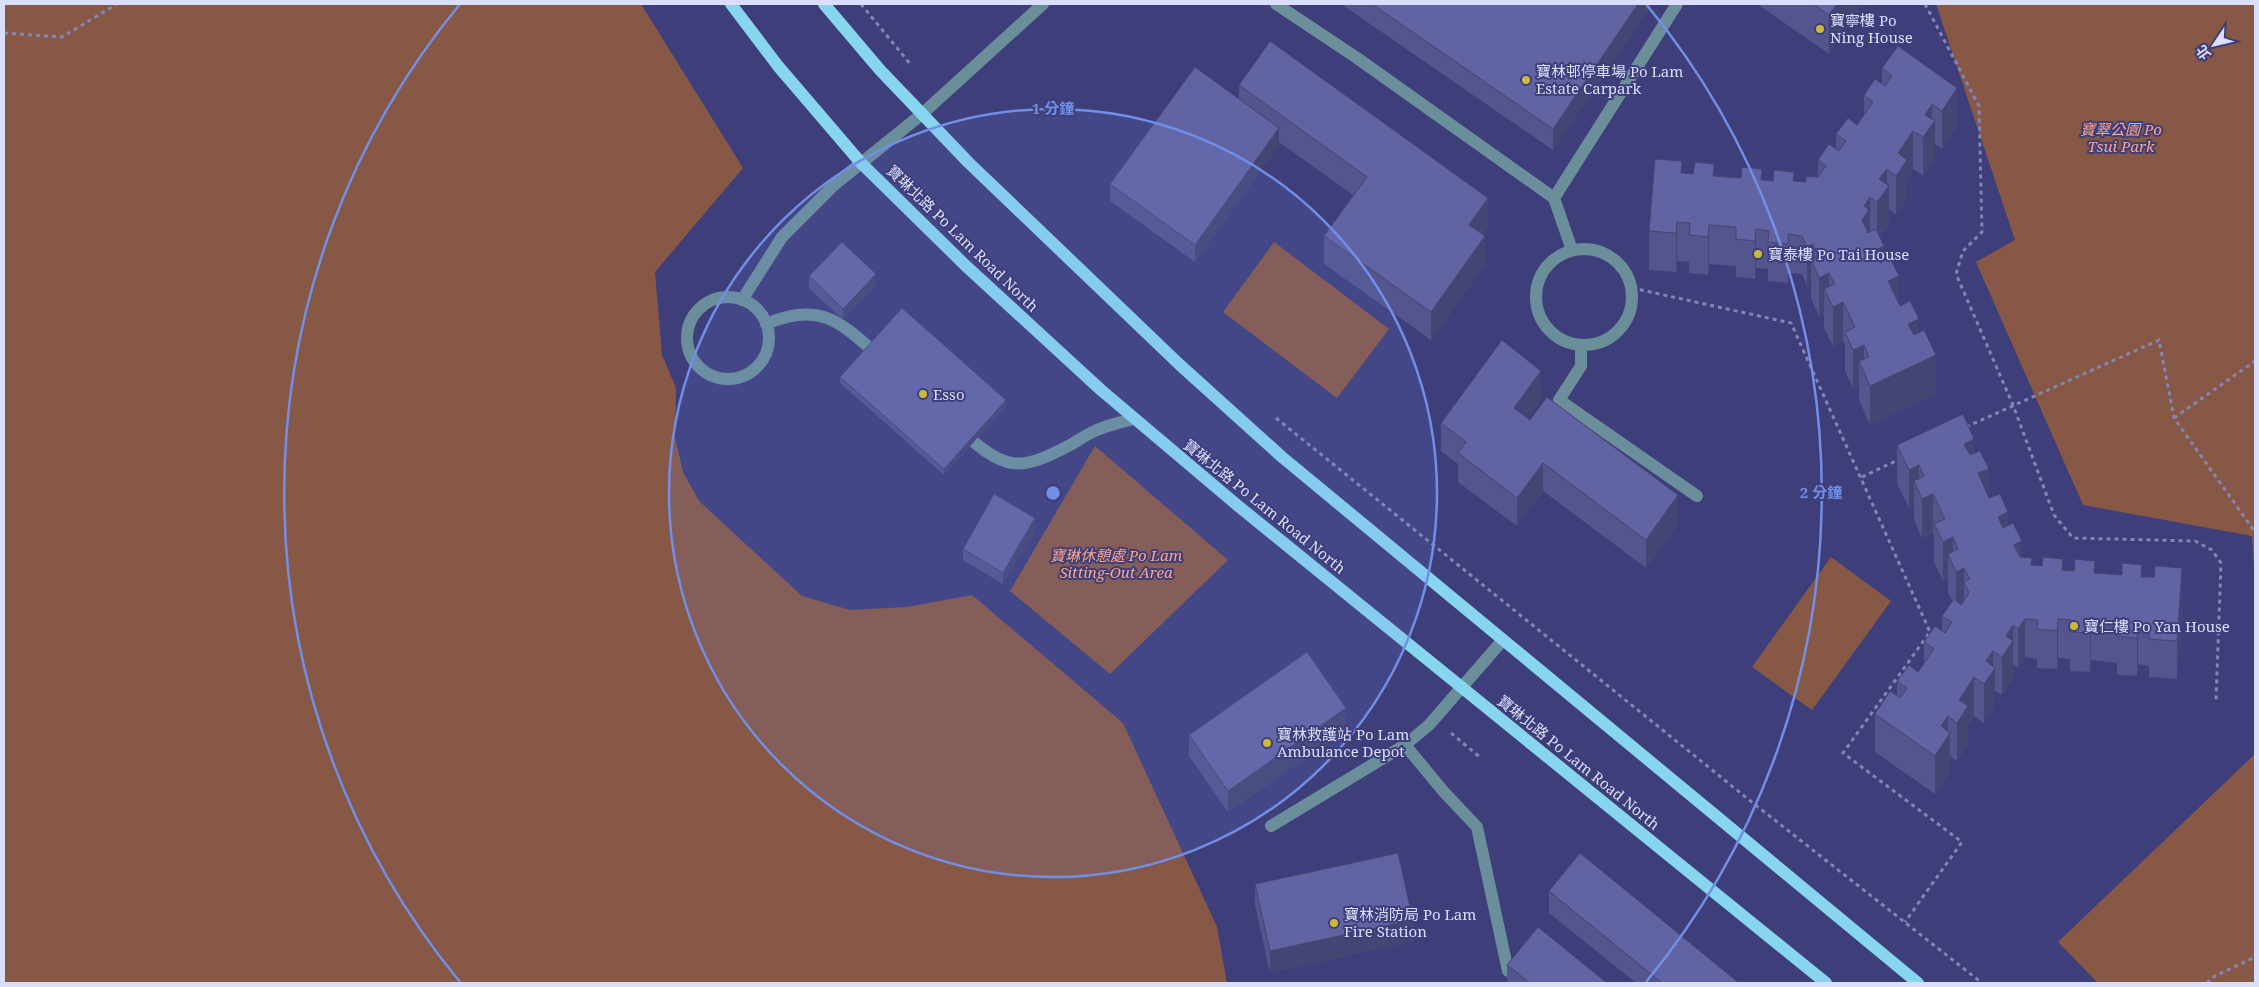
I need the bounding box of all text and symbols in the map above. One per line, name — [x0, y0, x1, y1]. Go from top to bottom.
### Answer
place label: 寶寧樓 Po Ning House — [1830, 10, 1913, 47]
north arrow — [2189, 20, 2239, 70]
marker: 寶寧樓 Po Ning House — [1814, 23, 1826, 35]
text: 北 — [2191, 42, 2215, 64]
place label: 寶林邨停車場 Po Lam Estate Carpark — [1536, 61, 1683, 98]
marker: 寶林邨停車場 Po Lam Estate Carpark — [1520, 74, 1532, 86]
text: 1 分鐘 — [1032, 98, 1074, 118]
park label: 寶翠公園 Po Tsui Park — [2080, 119, 2162, 156]
street label: 寶琳北路 Po Lam Road North — [883, 160, 1043, 316]
place label: 寶泰樓 Po Tai House — [1768, 244, 1909, 264]
marker: 寶泰樓 Po Tai House — [1752, 248, 1764, 260]
place label: Esso — [933, 384, 965, 404]
marker: Esso — [917, 388, 929, 400]
street label: 寶琳北路 Po Lam Road North — [1180, 434, 1351, 578]
text: 2 分鐘 — [1800, 482, 1842, 502]
centre of rings — [1044, 484, 1062, 502]
park label: 寶琳休憩處 Po Lam Sitting-Out Area — [1050, 545, 1183, 582]
place label: 寶仁樓 Po Yan House — [2084, 616, 2230, 636]
marker: 寶仁樓 Po Yan House — [2068, 620, 2080, 632]
street label: 寶琳北路 Po Lam Road North — [1494, 690, 1665, 834]
place label: 寶林救護站 Po Lam Ambulance Depot — [1277, 724, 1409, 761]
marker: 寶林救護站 Po Lam Ambulance Depot — [1261, 737, 1273, 749]
place label: 寶林消防局 Po Lam Fire Station — [1344, 904, 1476, 941]
marker: 寶林消防局 Po Lam Fire Station — [1328, 917, 1340, 929]

